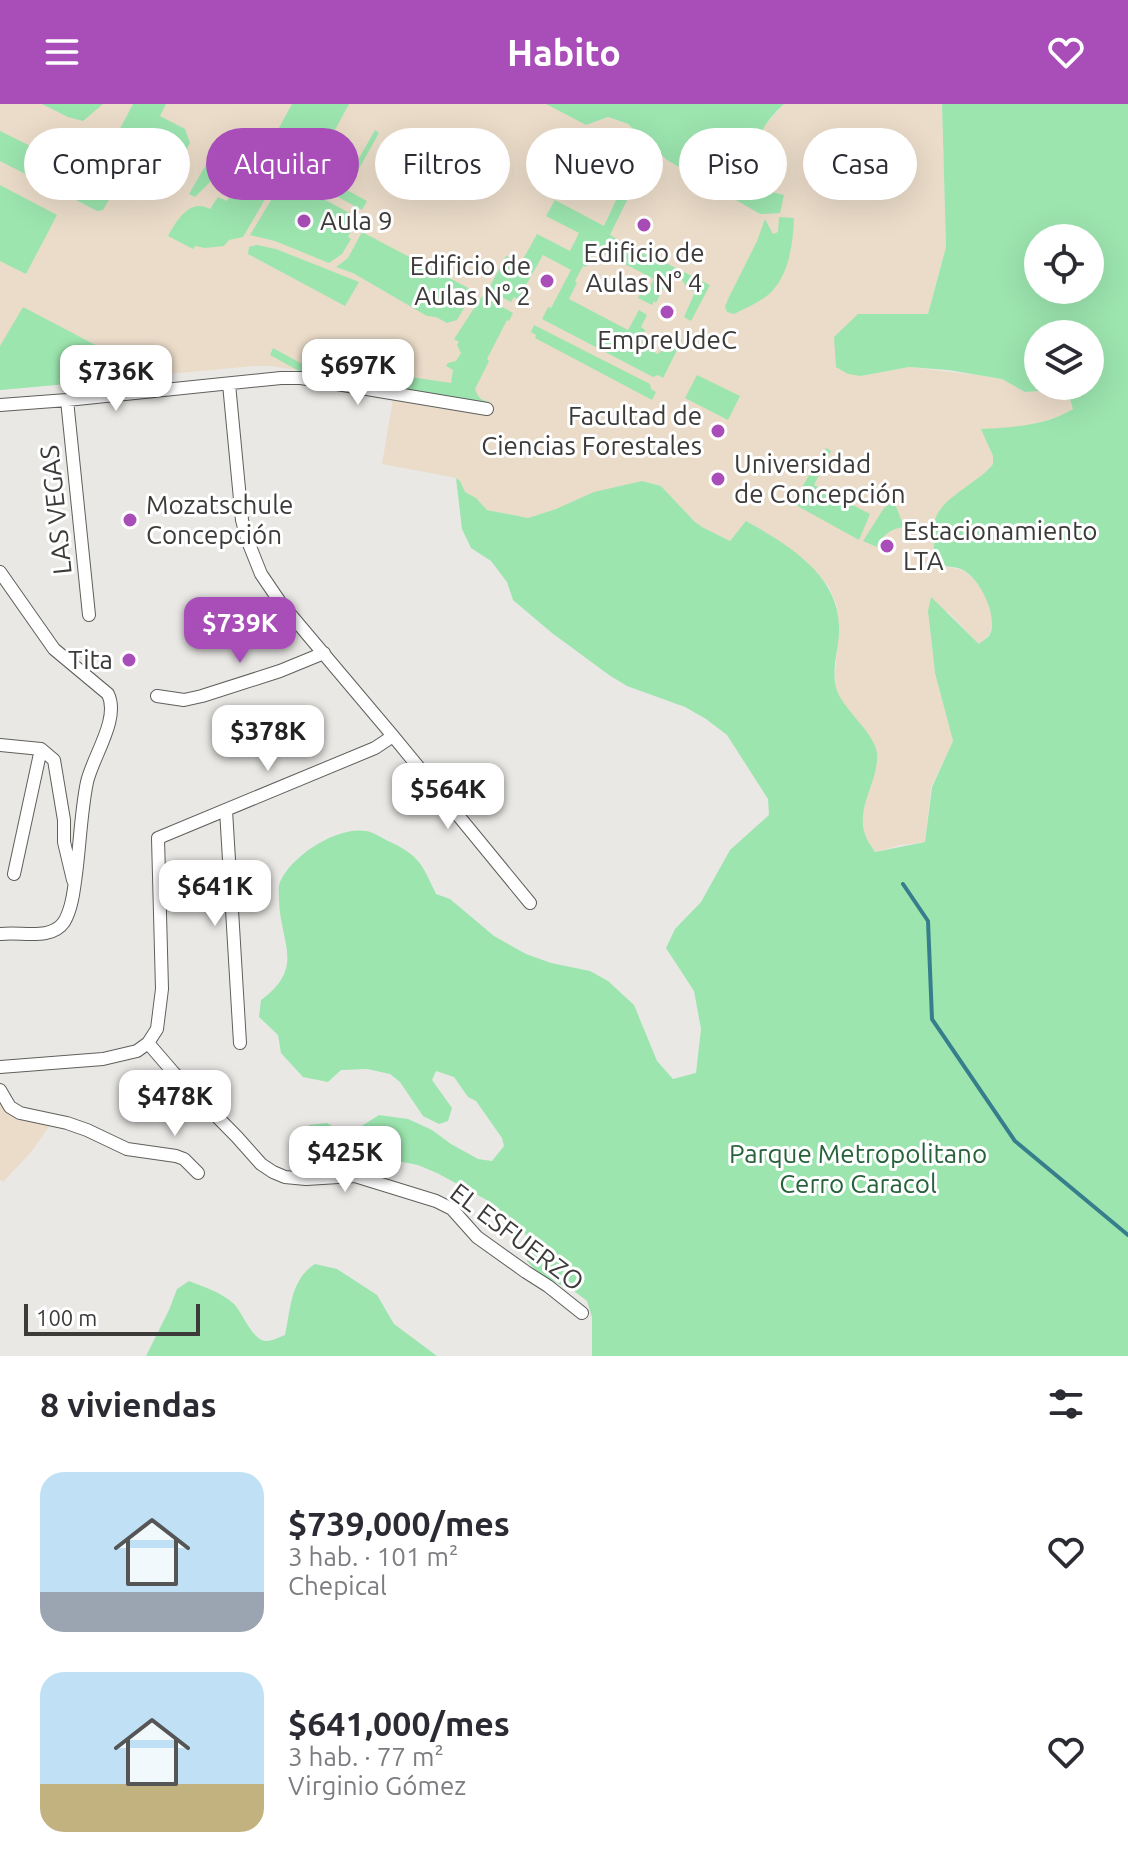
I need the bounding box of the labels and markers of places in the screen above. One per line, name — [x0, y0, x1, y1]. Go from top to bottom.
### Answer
place label: Aula 9 — [320, 206, 393, 235]
marker: Aula 9 — [295, 212, 313, 230]
marker: Edificio de Aulas N° 4 — [635, 216, 653, 234]
place label: Edificio de Aulas N° 4 — [583, 238, 705, 297]
place label: Edificio de Aulas N° 2 — [410, 251, 531, 310]
marker: Edificio de Aulas N° 2 — [538, 272, 556, 290]
marker: EmpreUdeC — [658, 303, 676, 321]
place label: EmpreUdeC — [597, 325, 737, 354]
pin: $697K — [302, 339, 414, 407]
pin: $736K — [60, 345, 172, 413]
place label: Facultad de Ciencias Forestales — [481, 401, 702, 460]
marker: Facultad de Ciencias Forestales — [709, 422, 727, 440]
place label: Universidad de Concepción — [734, 449, 906, 508]
marker: Universidad de Concepción — [709, 470, 727, 488]
place label: Mozatschule Concepción — [146, 490, 293, 549]
marker: Mozatschule Concepción — [121, 511, 139, 529]
place label: Estacionamiento LTA — [903, 516, 1098, 575]
marker: Estacionamiento LTA — [878, 537, 896, 555]
pin: $739K — [184, 597, 296, 665]
place label: Tita — [68, 645, 113, 674]
marker: Tita — [120, 651, 138, 669]
pin: $378K — [212, 705, 324, 773]
pin: $564K — [392, 763, 504, 831]
pin: $641K — [159, 860, 271, 928]
pin: $478K — [119, 1070, 231, 1138]
pin: $425K — [289, 1126, 401, 1194]

